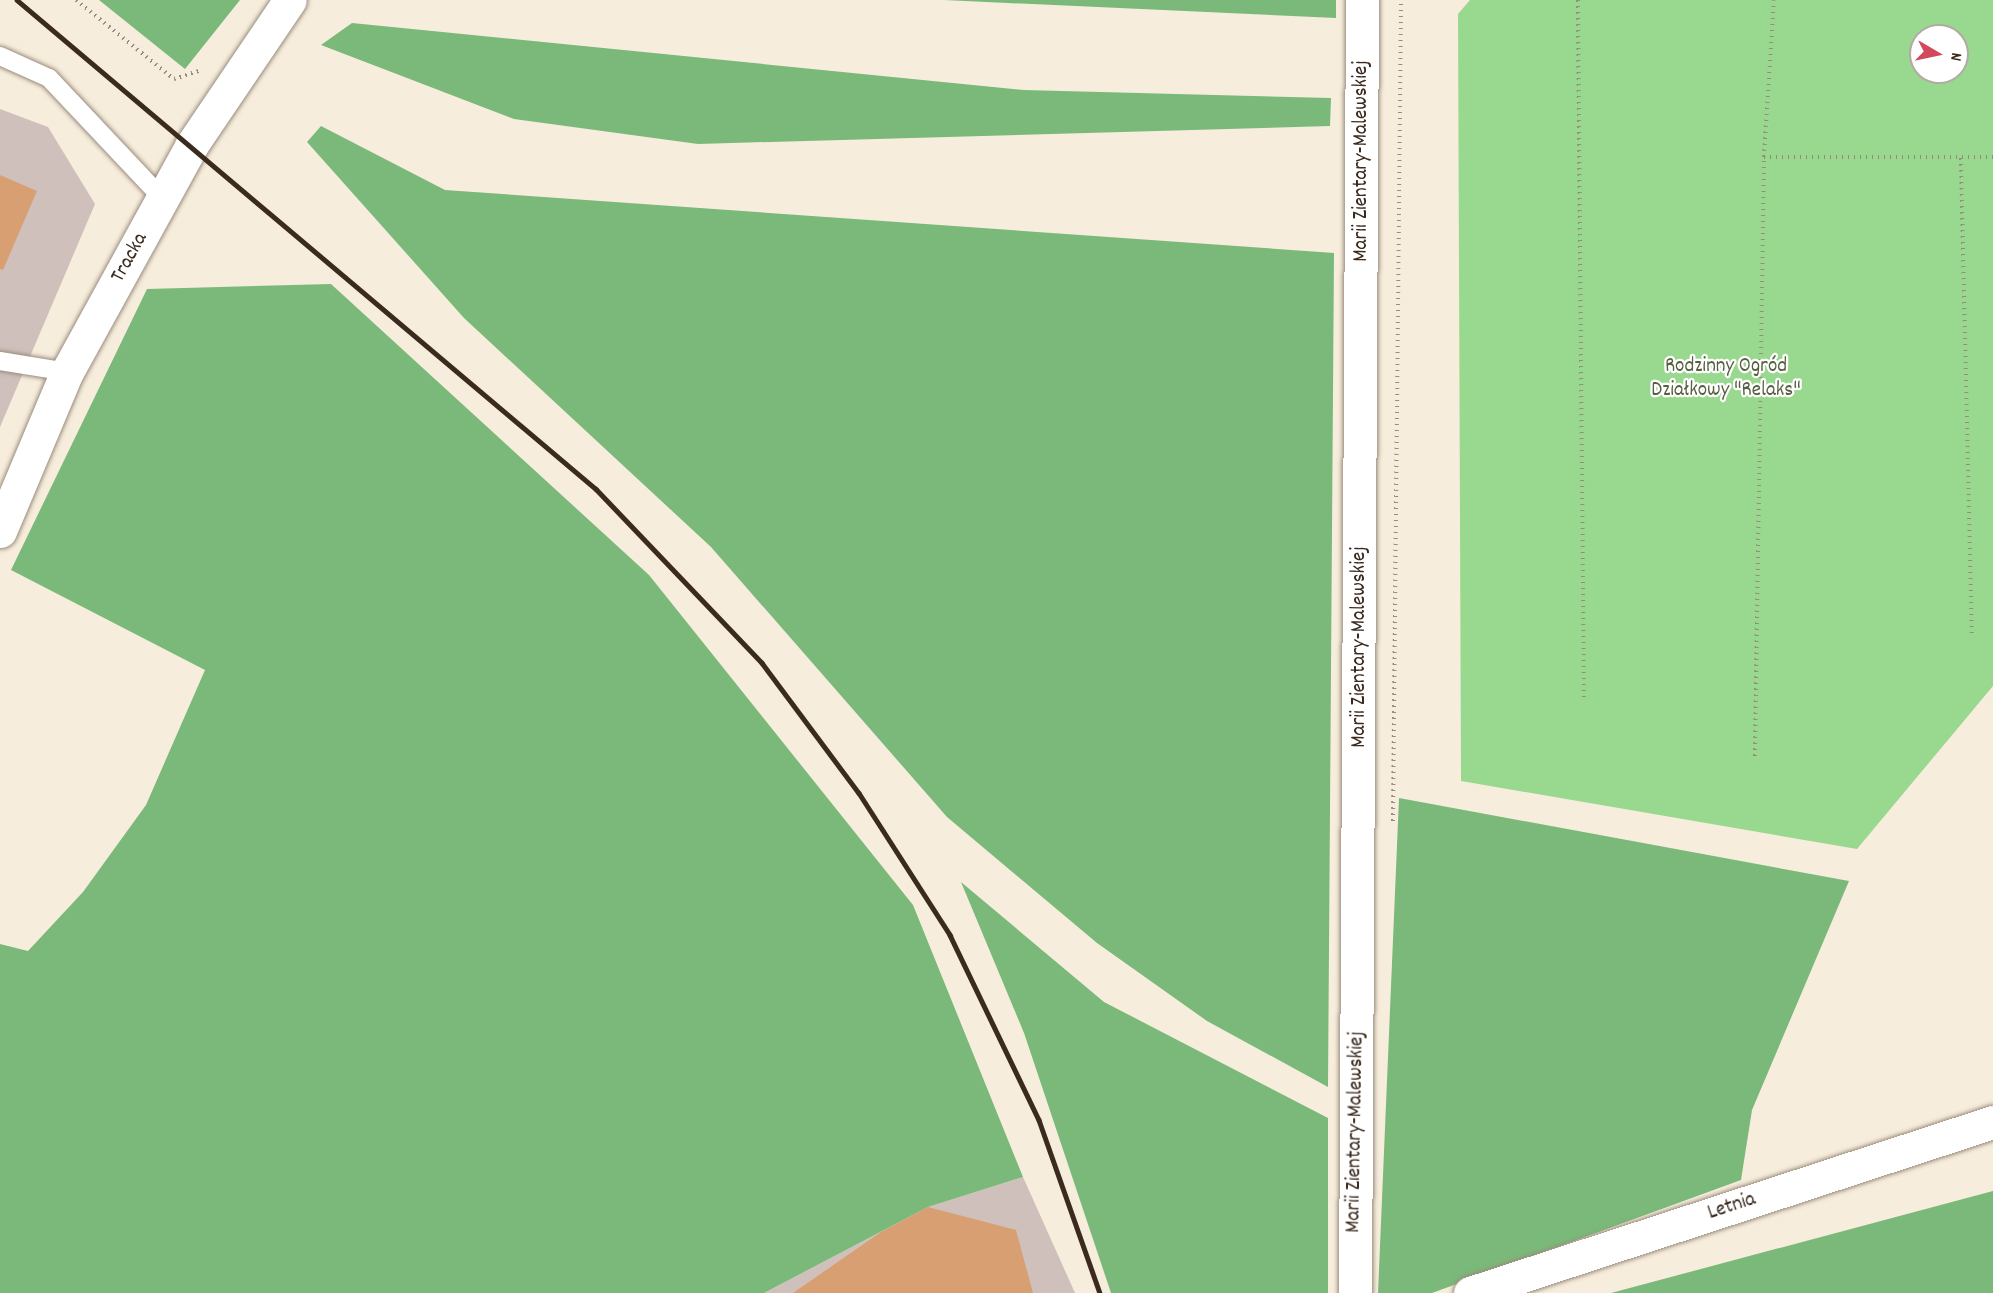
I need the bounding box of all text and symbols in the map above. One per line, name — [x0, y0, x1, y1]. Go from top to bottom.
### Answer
north arrow — [1909, 24, 1969, 84]
text: N — [1943, 51, 1967, 62]
street label: Marii Zientary-Malewskiej — [1349, 60, 1375, 262]
street label: Tracka — [106, 229, 154, 287]
park label: Rodzinny Ogród Działkowy "Relaks" — [1651, 354, 1801, 404]
street label: Marii Zientary-Malewskiej — [1347, 546, 1373, 748]
street label: Marii Zientary-Malewskiej — [1342, 1031, 1370, 1233]
street label: Letnia — [1705, 1187, 1759, 1227]

